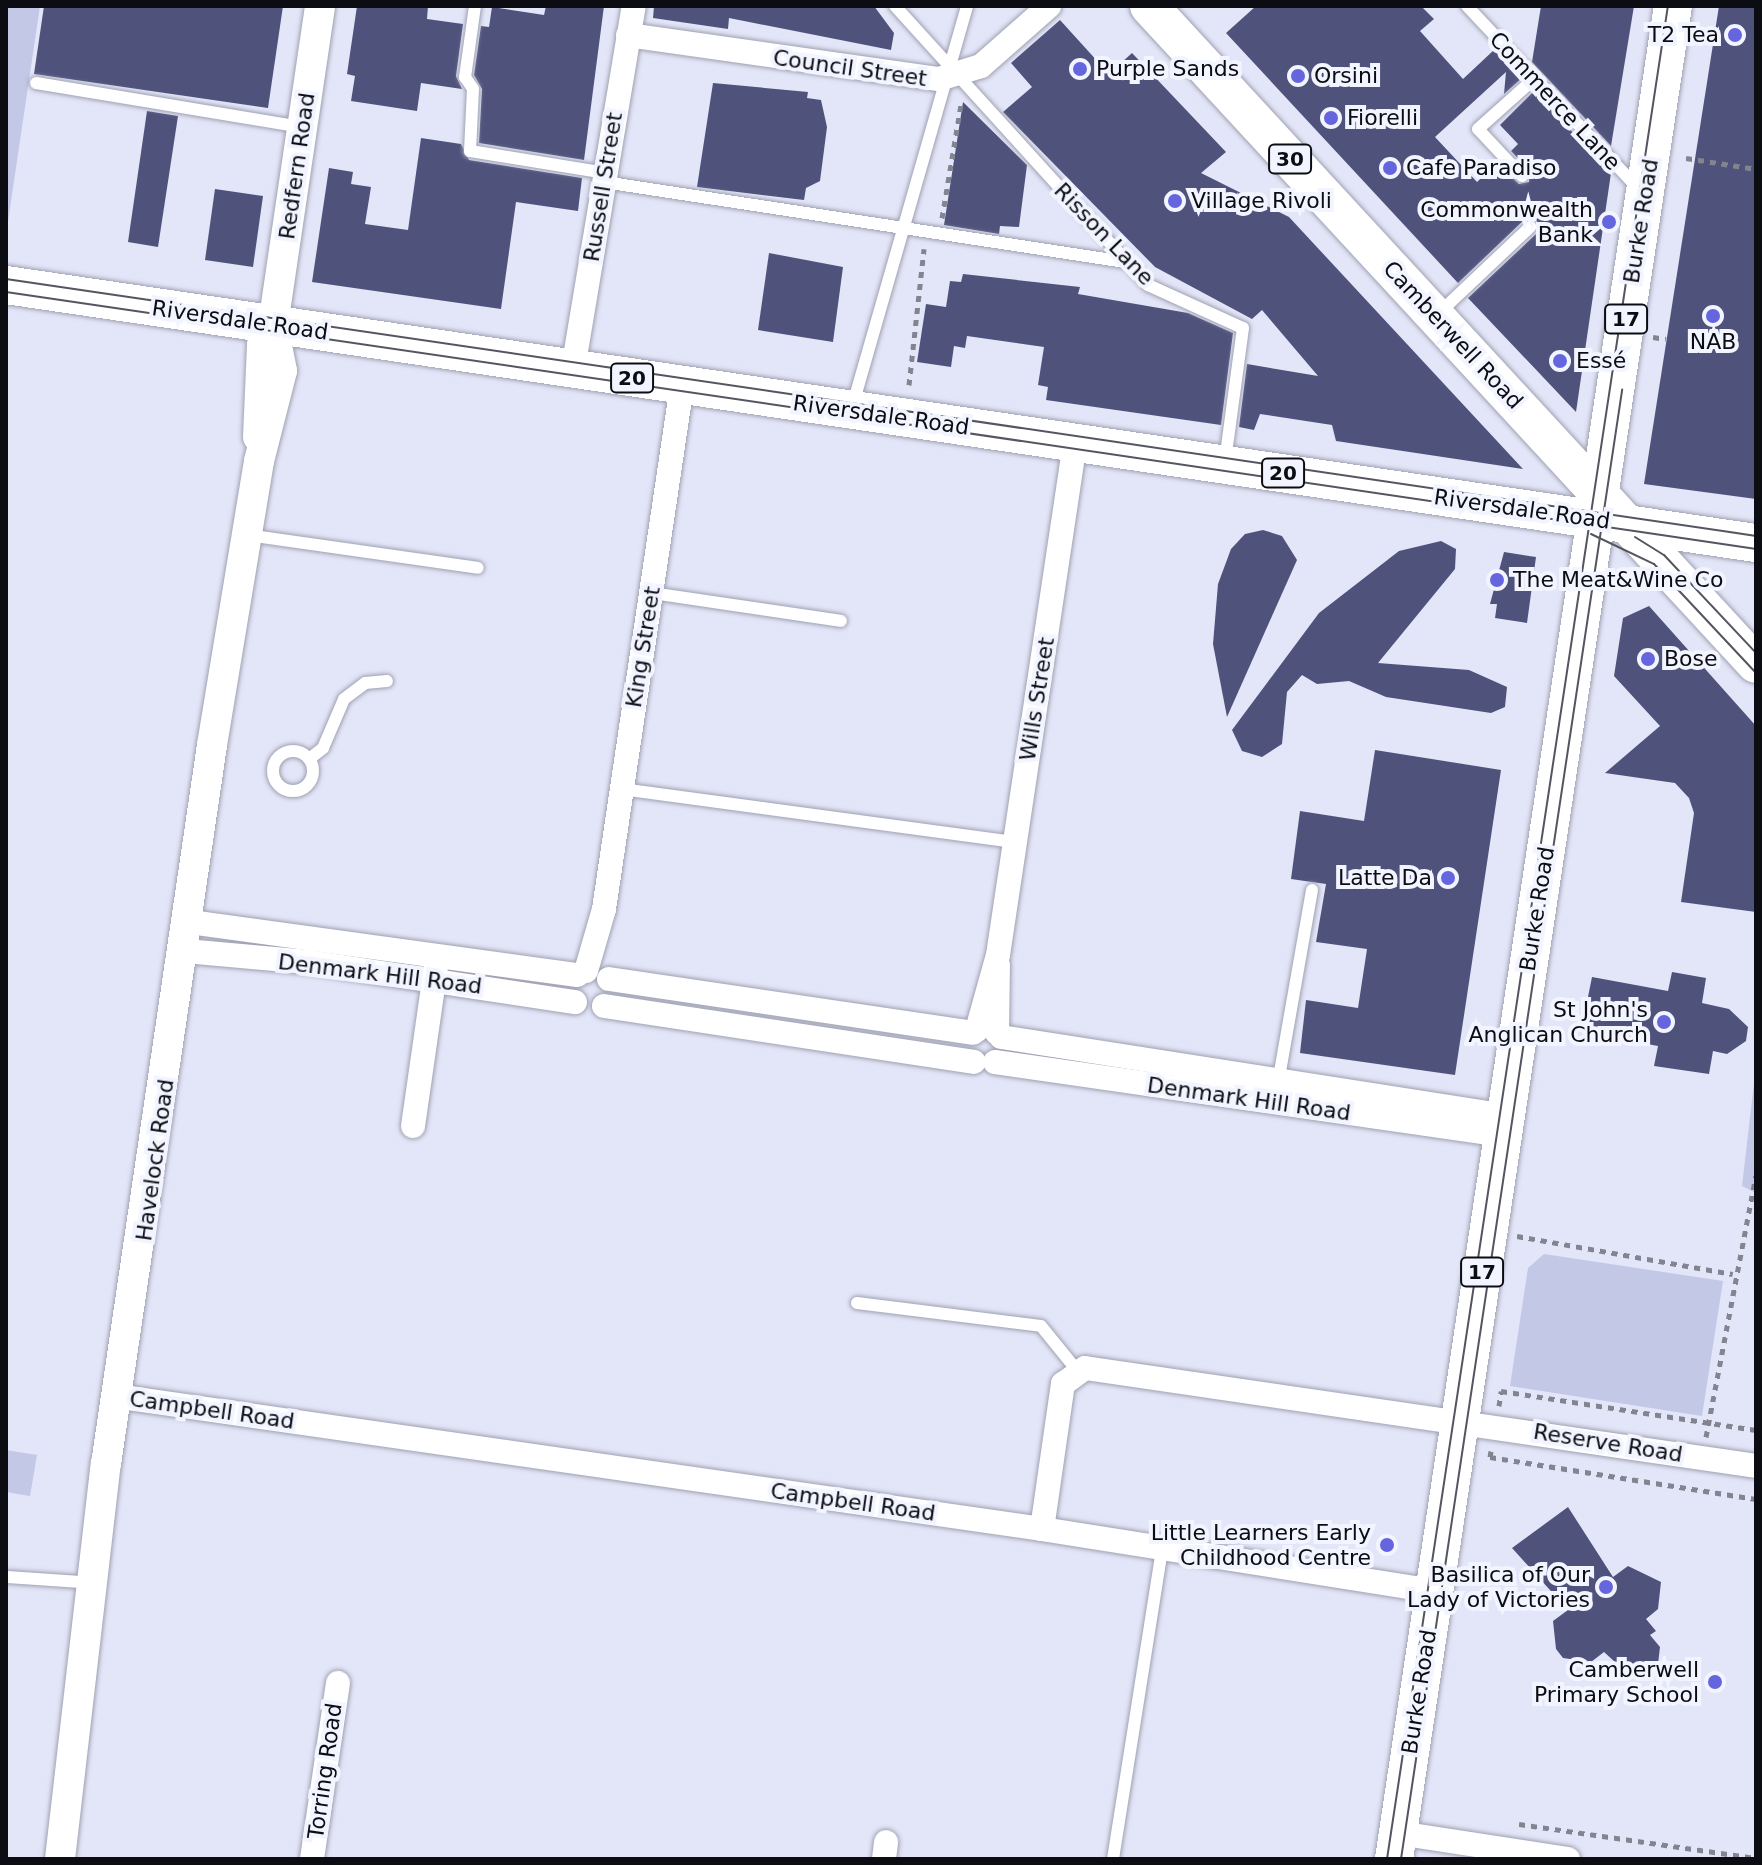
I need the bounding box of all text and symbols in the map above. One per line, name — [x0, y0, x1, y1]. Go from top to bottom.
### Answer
place label: T2 Tea — [1648, 22, 1719, 48]
street label: Commerce Lane — [1484, 26, 1626, 176]
marker: T2 Tea — [1726, 26, 1744, 44]
street label: Council Street — [771, 44, 929, 92]
place label: Purple Sands — [1096, 56, 1239, 82]
marker: Purple Sands — [1071, 60, 1089, 78]
place label: Orsini — [1314, 63, 1378, 89]
marker: Orsini — [1289, 67, 1307, 85]
street label: Redfern Road — [274, 91, 320, 241]
place label: Fiorelli — [1347, 105, 1418, 131]
marker: Fiorelli — [1322, 109, 1340, 127]
street label: Russell Street — [578, 110, 628, 264]
road number: 30 — [1268, 143, 1312, 175]
place label: Cafe Paradiso — [1406, 155, 1556, 181]
street label: Burke Road — [1618, 157, 1664, 285]
marker: Cafe Paradiso — [1381, 159, 1399, 177]
street label: Risson Lane — [1049, 177, 1159, 291]
place label: Village Rivoli — [1191, 188, 1332, 214]
marker: Village Rivoli — [1166, 192, 1184, 210]
place label: Commonwealth Bank — [1420, 196, 1593, 248]
marker: Commonwealth Bank — [1600, 213, 1618, 231]
street label: Camberwell Road — [1378, 256, 1528, 414]
street label: Riversdale Road — [150, 295, 330, 345]
road number: 17 — [1604, 303, 1648, 335]
marker: NAB — [1704, 307, 1722, 325]
place label: NAB — [1690, 329, 1736, 355]
place label: Essé — [1576, 348, 1626, 374]
marker: Essé — [1551, 352, 1569, 370]
road number: 20 — [610, 362, 654, 394]
street label: Riversdale Road — [791, 390, 971, 440]
road number: 20 — [1261, 457, 1305, 489]
street label: Riversdale Road — [1432, 484, 1612, 534]
place label: The Meat&Wine Co — [1513, 567, 1723, 593]
marker: The Meat&Wine Co — [1488, 571, 1506, 589]
street label: King Street — [620, 585, 666, 709]
street label: Wills Street — [1014, 635, 1060, 763]
place label: Bose — [1664, 646, 1718, 672]
marker: Bose — [1639, 650, 1657, 668]
street label: Burke Road — [1514, 845, 1560, 973]
place label: Latte Da — [1338, 865, 1432, 891]
marker: Latte Da — [1439, 869, 1457, 887]
street label: Denmark Hill Road — [277, 948, 483, 1000]
place label: St John's Anglican Church — [1468, 996, 1648, 1048]
marker: St John's Anglican Church — [1655, 1013, 1673, 1031]
street label: Denmark Hill Road — [1146, 1072, 1352, 1126]
street label: Havelock Road — [131, 1077, 179, 1243]
road number: 17 — [1460, 1256, 1504, 1288]
street label: Campbell Road — [128, 1385, 296, 1435]
street label: Reserve Road — [1532, 1418, 1684, 1468]
street label: Campbell Road — [769, 1477, 937, 1527]
place label: Little Learners Early Childhood Centre — [1151, 1519, 1371, 1570]
marker: Little Learners Early Childhood Centre — [1378, 1536, 1396, 1554]
place label: Basilica of Our Lady of Victories — [1407, 1561, 1590, 1612]
marker: Basilica of Our Lady of Victories — [1597, 1578, 1615, 1596]
street label: Burke Road — [1396, 1628, 1442, 1756]
place label: Camberwell Primary School — [1534, 1656, 1699, 1708]
marker: Camberwell Primary School — [1706, 1673, 1724, 1691]
street label: Torring Road — [302, 1701, 348, 1841]

